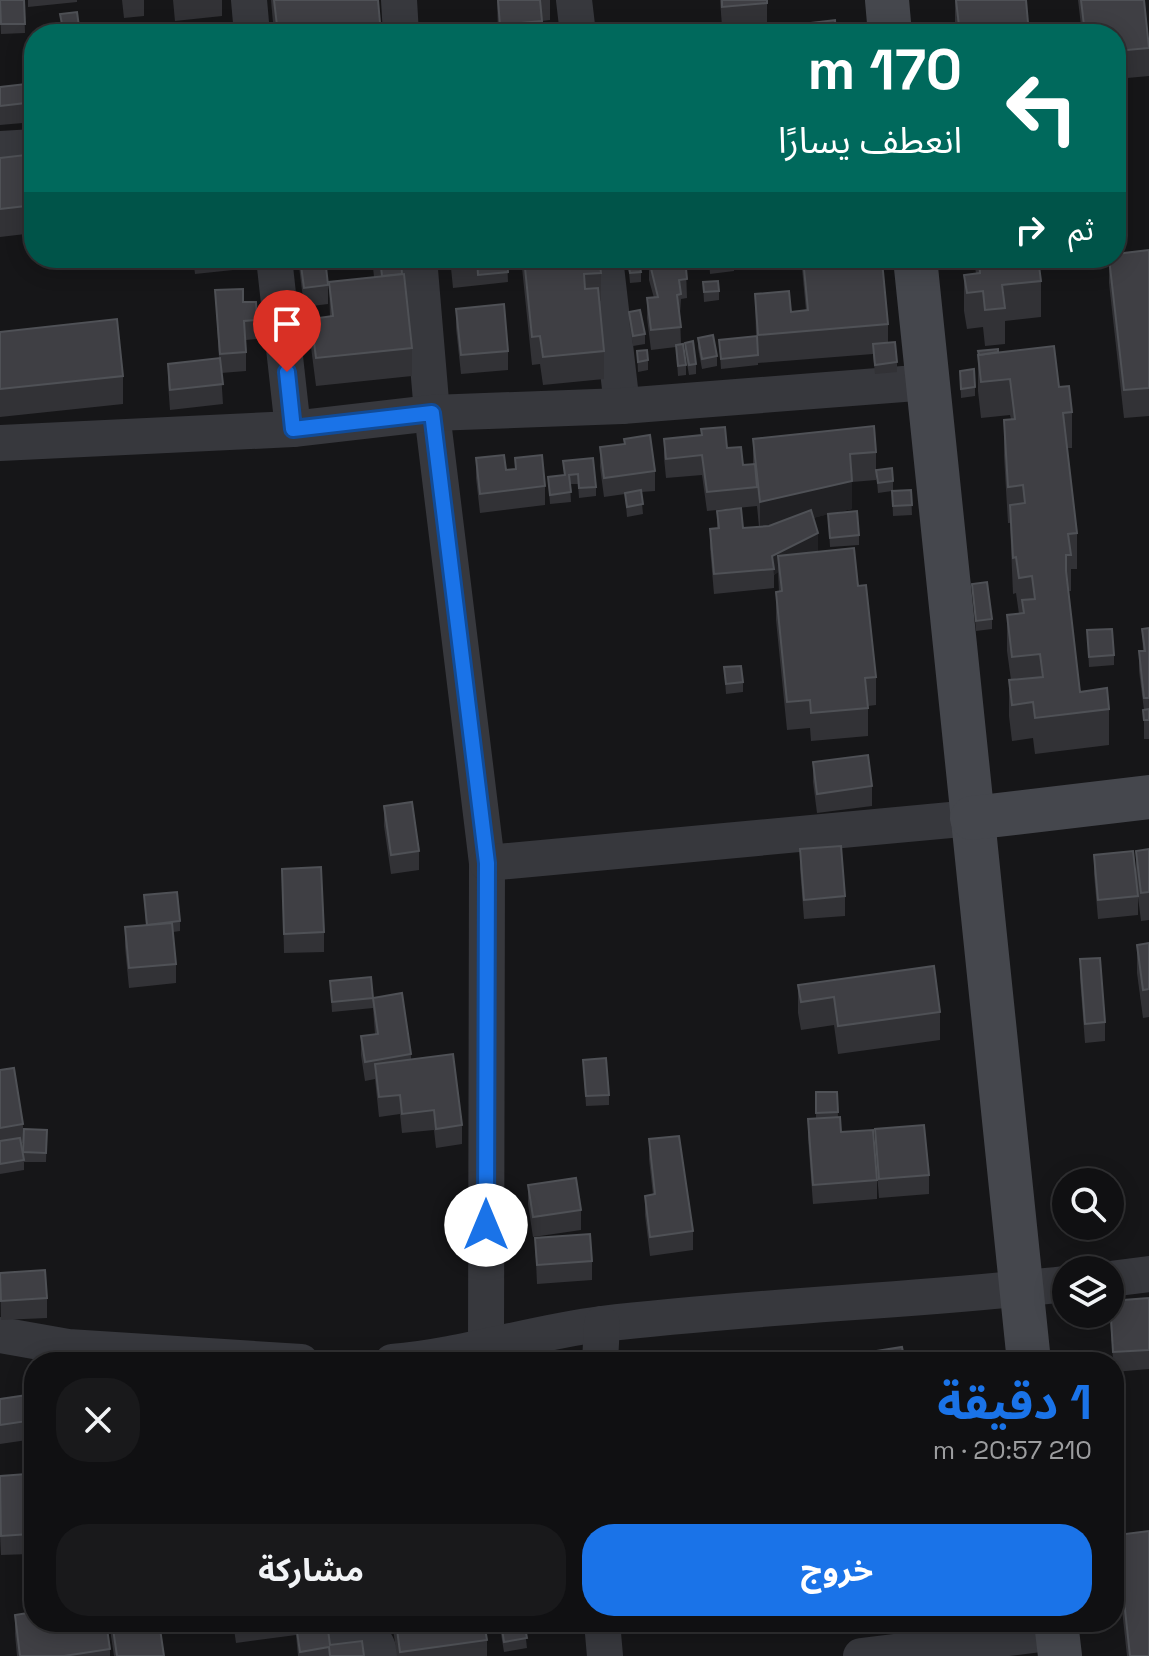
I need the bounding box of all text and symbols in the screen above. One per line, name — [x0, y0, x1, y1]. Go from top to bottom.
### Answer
text: 170 m — [808, 34, 962, 105]
icon: left — [990, 56, 1094, 160]
text: انعطف يسارًا — [778, 118, 962, 164]
icon: right — [1008, 208, 1052, 252]
text: ثم — [1068, 210, 1094, 249]
pin — [253, 290, 321, 372]
icon: arrive — [265, 302, 309, 346]
map controls — [1052, 1168, 1124, 1328]
button: search — [1052, 1168, 1124, 1240]
position arrow — [444, 1183, 528, 1267]
button: layers — [1052, 1256, 1124, 1328]
text: 1 دقيقة — [937, 1372, 1092, 1433]
button: close — [56, 1378, 140, 1462]
text: 210 m · 20:57 — [933, 1433, 1092, 1467]
button: مشاركة — [56, 1524, 566, 1616]
button: خروج — [582, 1524, 1092, 1616]

